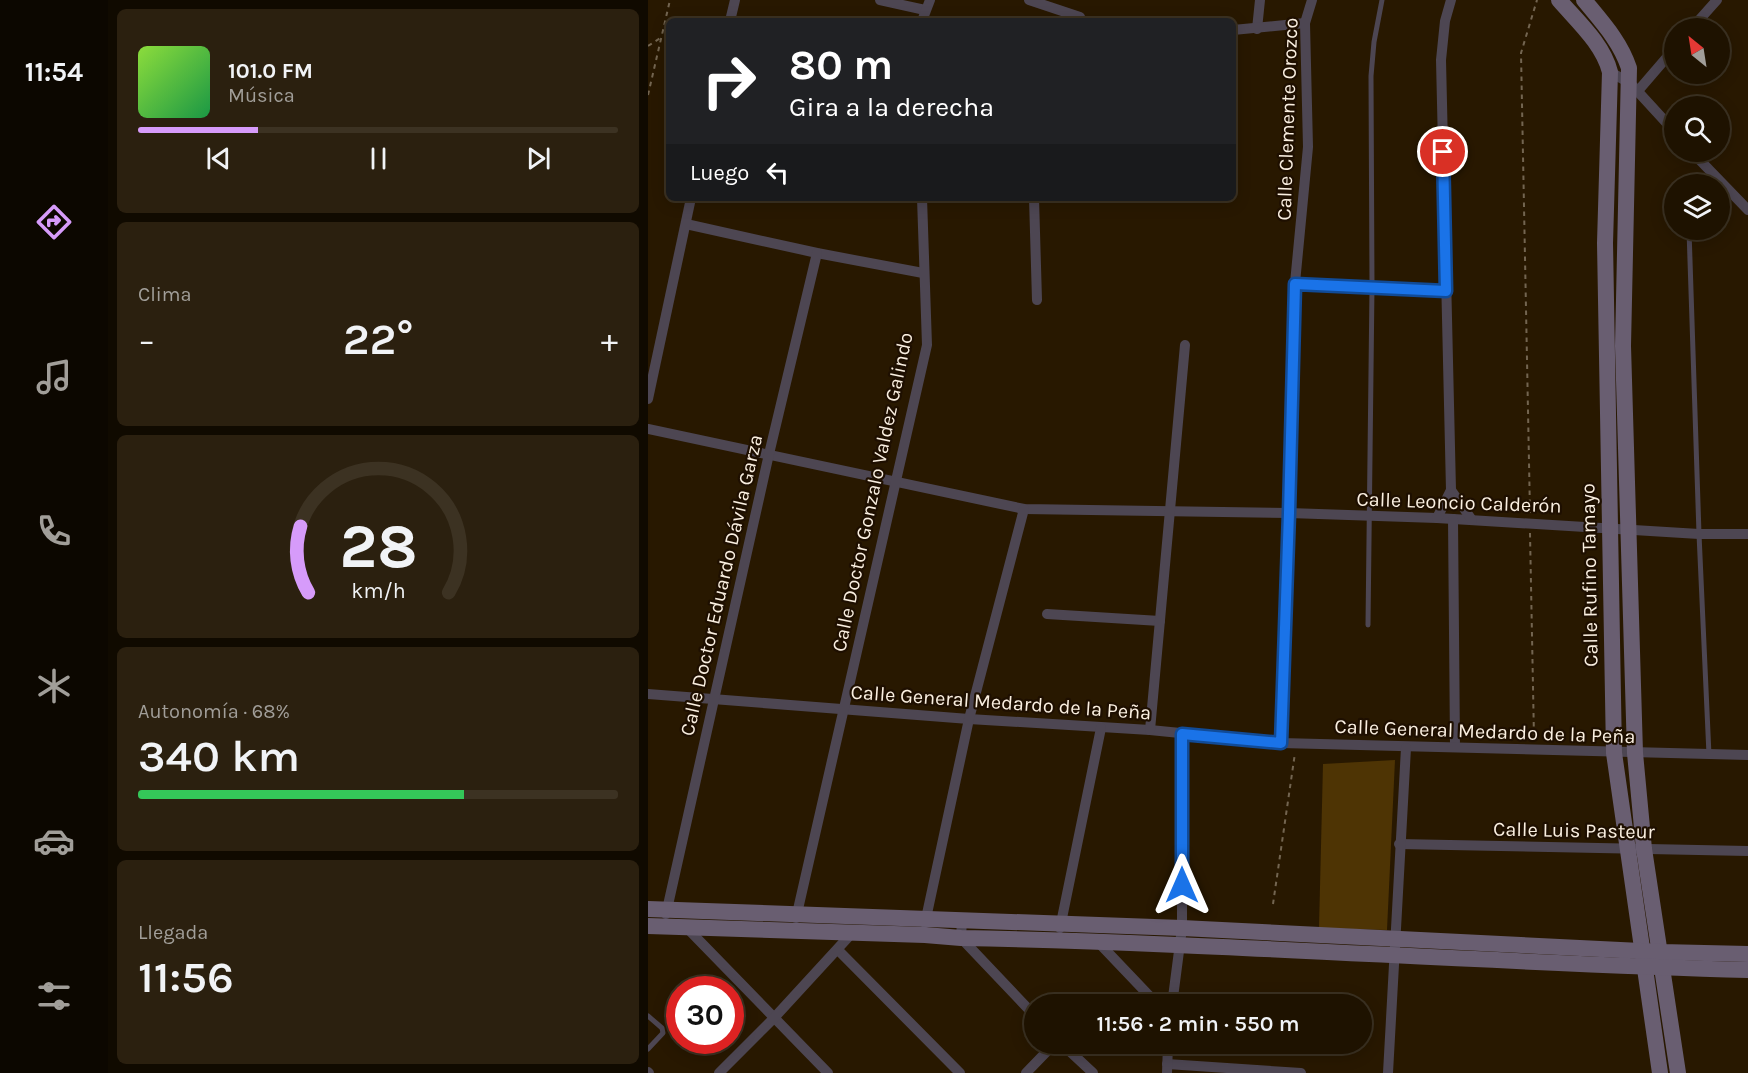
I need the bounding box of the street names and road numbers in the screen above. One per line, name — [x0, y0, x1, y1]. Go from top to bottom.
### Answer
street label: Calle Clemente Orozco — [1272, 17, 1303, 221]
street label: Calle Doctor Gonzalo Valdez Galindo — [827, 330, 918, 654]
street label: Calle Doctor Eduardo Dávila Garza — [676, 432, 767, 738]
street label: Calle Rufino Tamayo — [1576, 483, 1603, 667]
street label: Calle Leoncio Calderón — [1356, 487, 1562, 518]
street label: Calle General Medardo de la Peña — [850, 681, 1152, 724]
street label: Calle General Medardo de la Peña — [1334, 715, 1636, 748]
street label: Calle Luis Pasteur — [1493, 818, 1656, 843]

